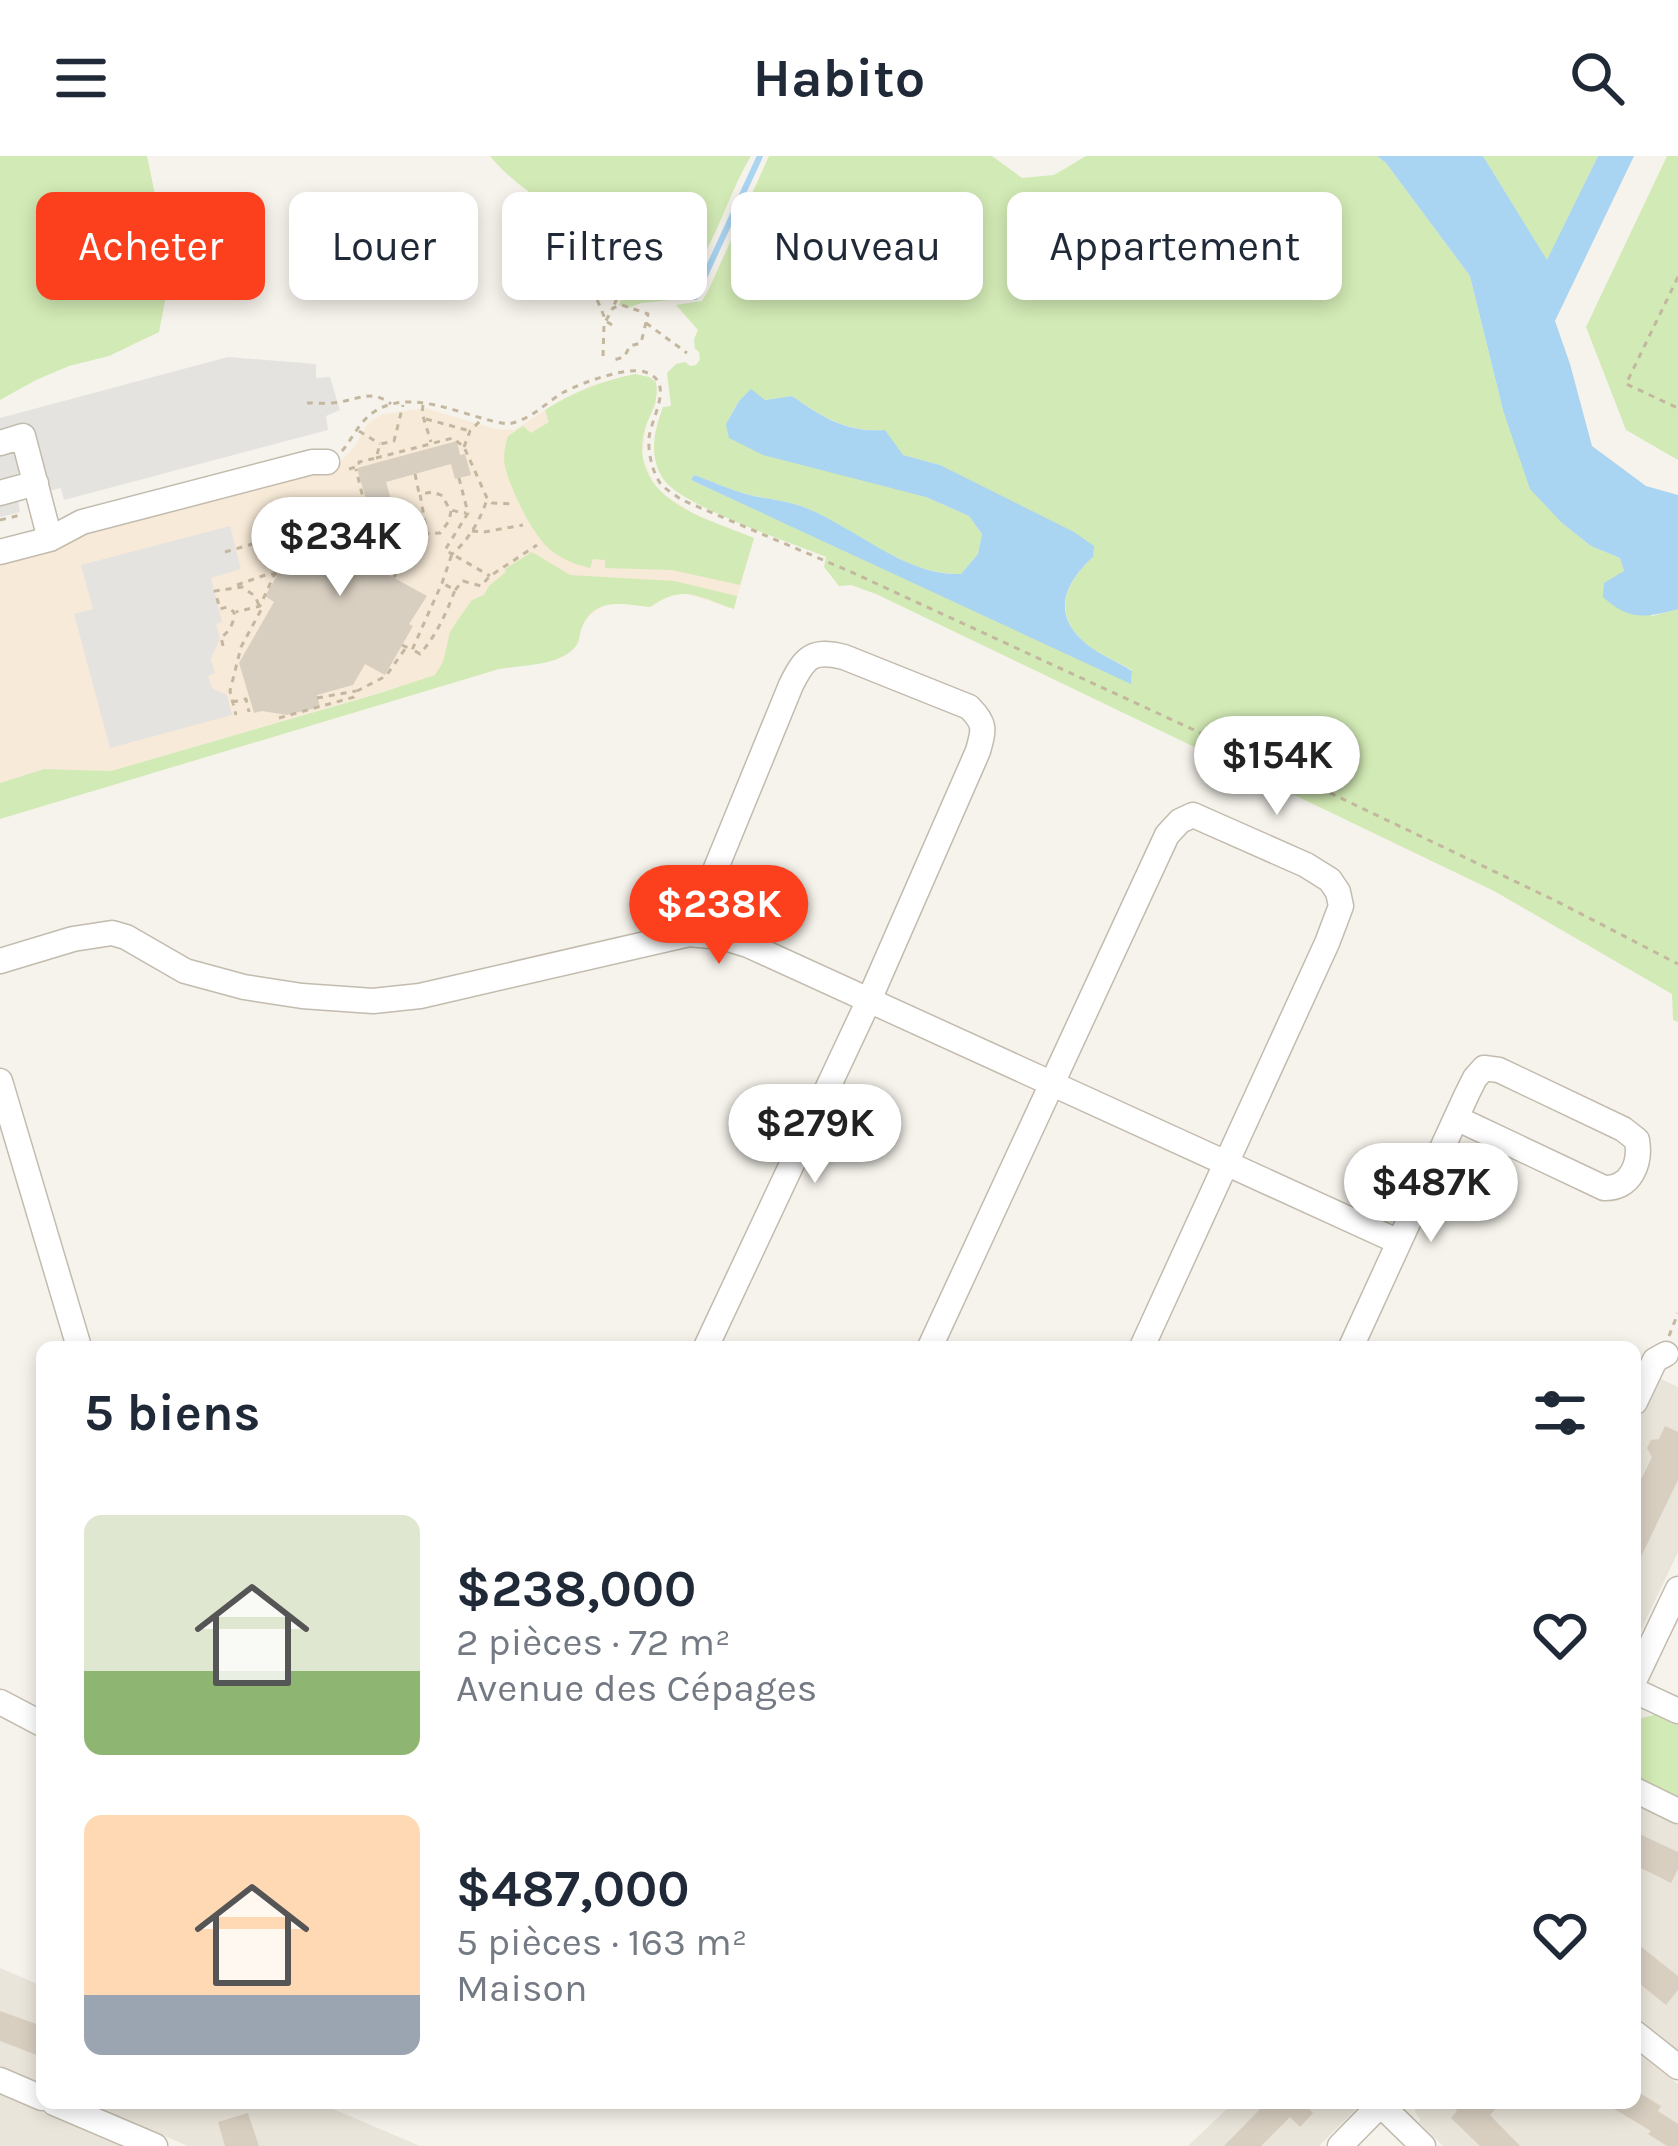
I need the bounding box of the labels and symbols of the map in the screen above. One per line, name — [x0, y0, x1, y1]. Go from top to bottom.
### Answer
pin: $234K — [256, 497, 424, 599]
pin: $154K — [1193, 716, 1361, 818]
pin: $238K — [635, 865, 803, 967]
pin: $279K — [731, 1084, 899, 1186]
pin: $487K — [1347, 1143, 1515, 1245]

